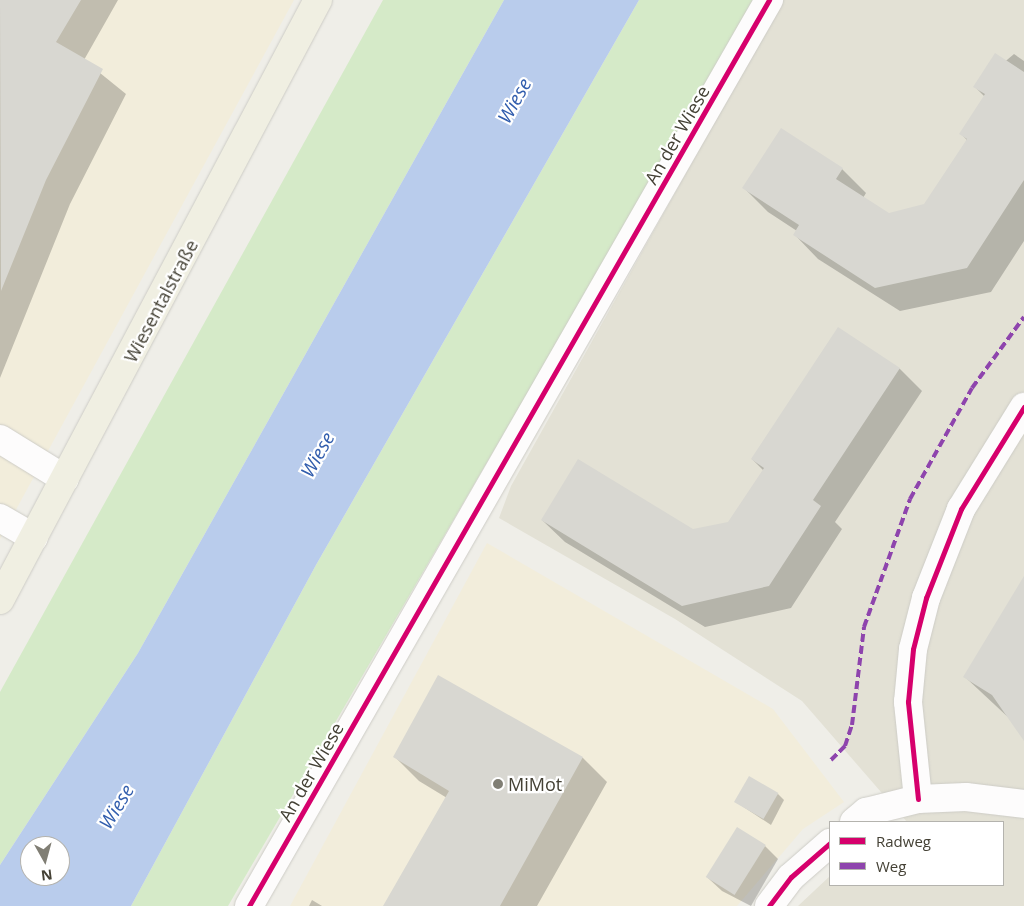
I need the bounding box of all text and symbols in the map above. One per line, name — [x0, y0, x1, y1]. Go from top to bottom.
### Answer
water label: Wiese — [493, 74, 537, 128]
street label: An der Wiese — [640, 82, 714, 188]
street label: Wiesentalstraße — [120, 236, 202, 366]
water label: Wiese — [296, 428, 340, 482]
street label: An der Wiese — [274, 719, 348, 825]
place label: MiMot — [508, 773, 562, 795]
marker: MiMot — [492, 778, 504, 790]
water label: Wiese — [95, 781, 139, 833]
legend — [829, 821, 1004, 886]
text: Radweg — [876, 831, 931, 851]
north arrow — [20, 836, 70, 886]
text: Weg — [876, 856, 906, 876]
text: N — [40, 865, 54, 886]

